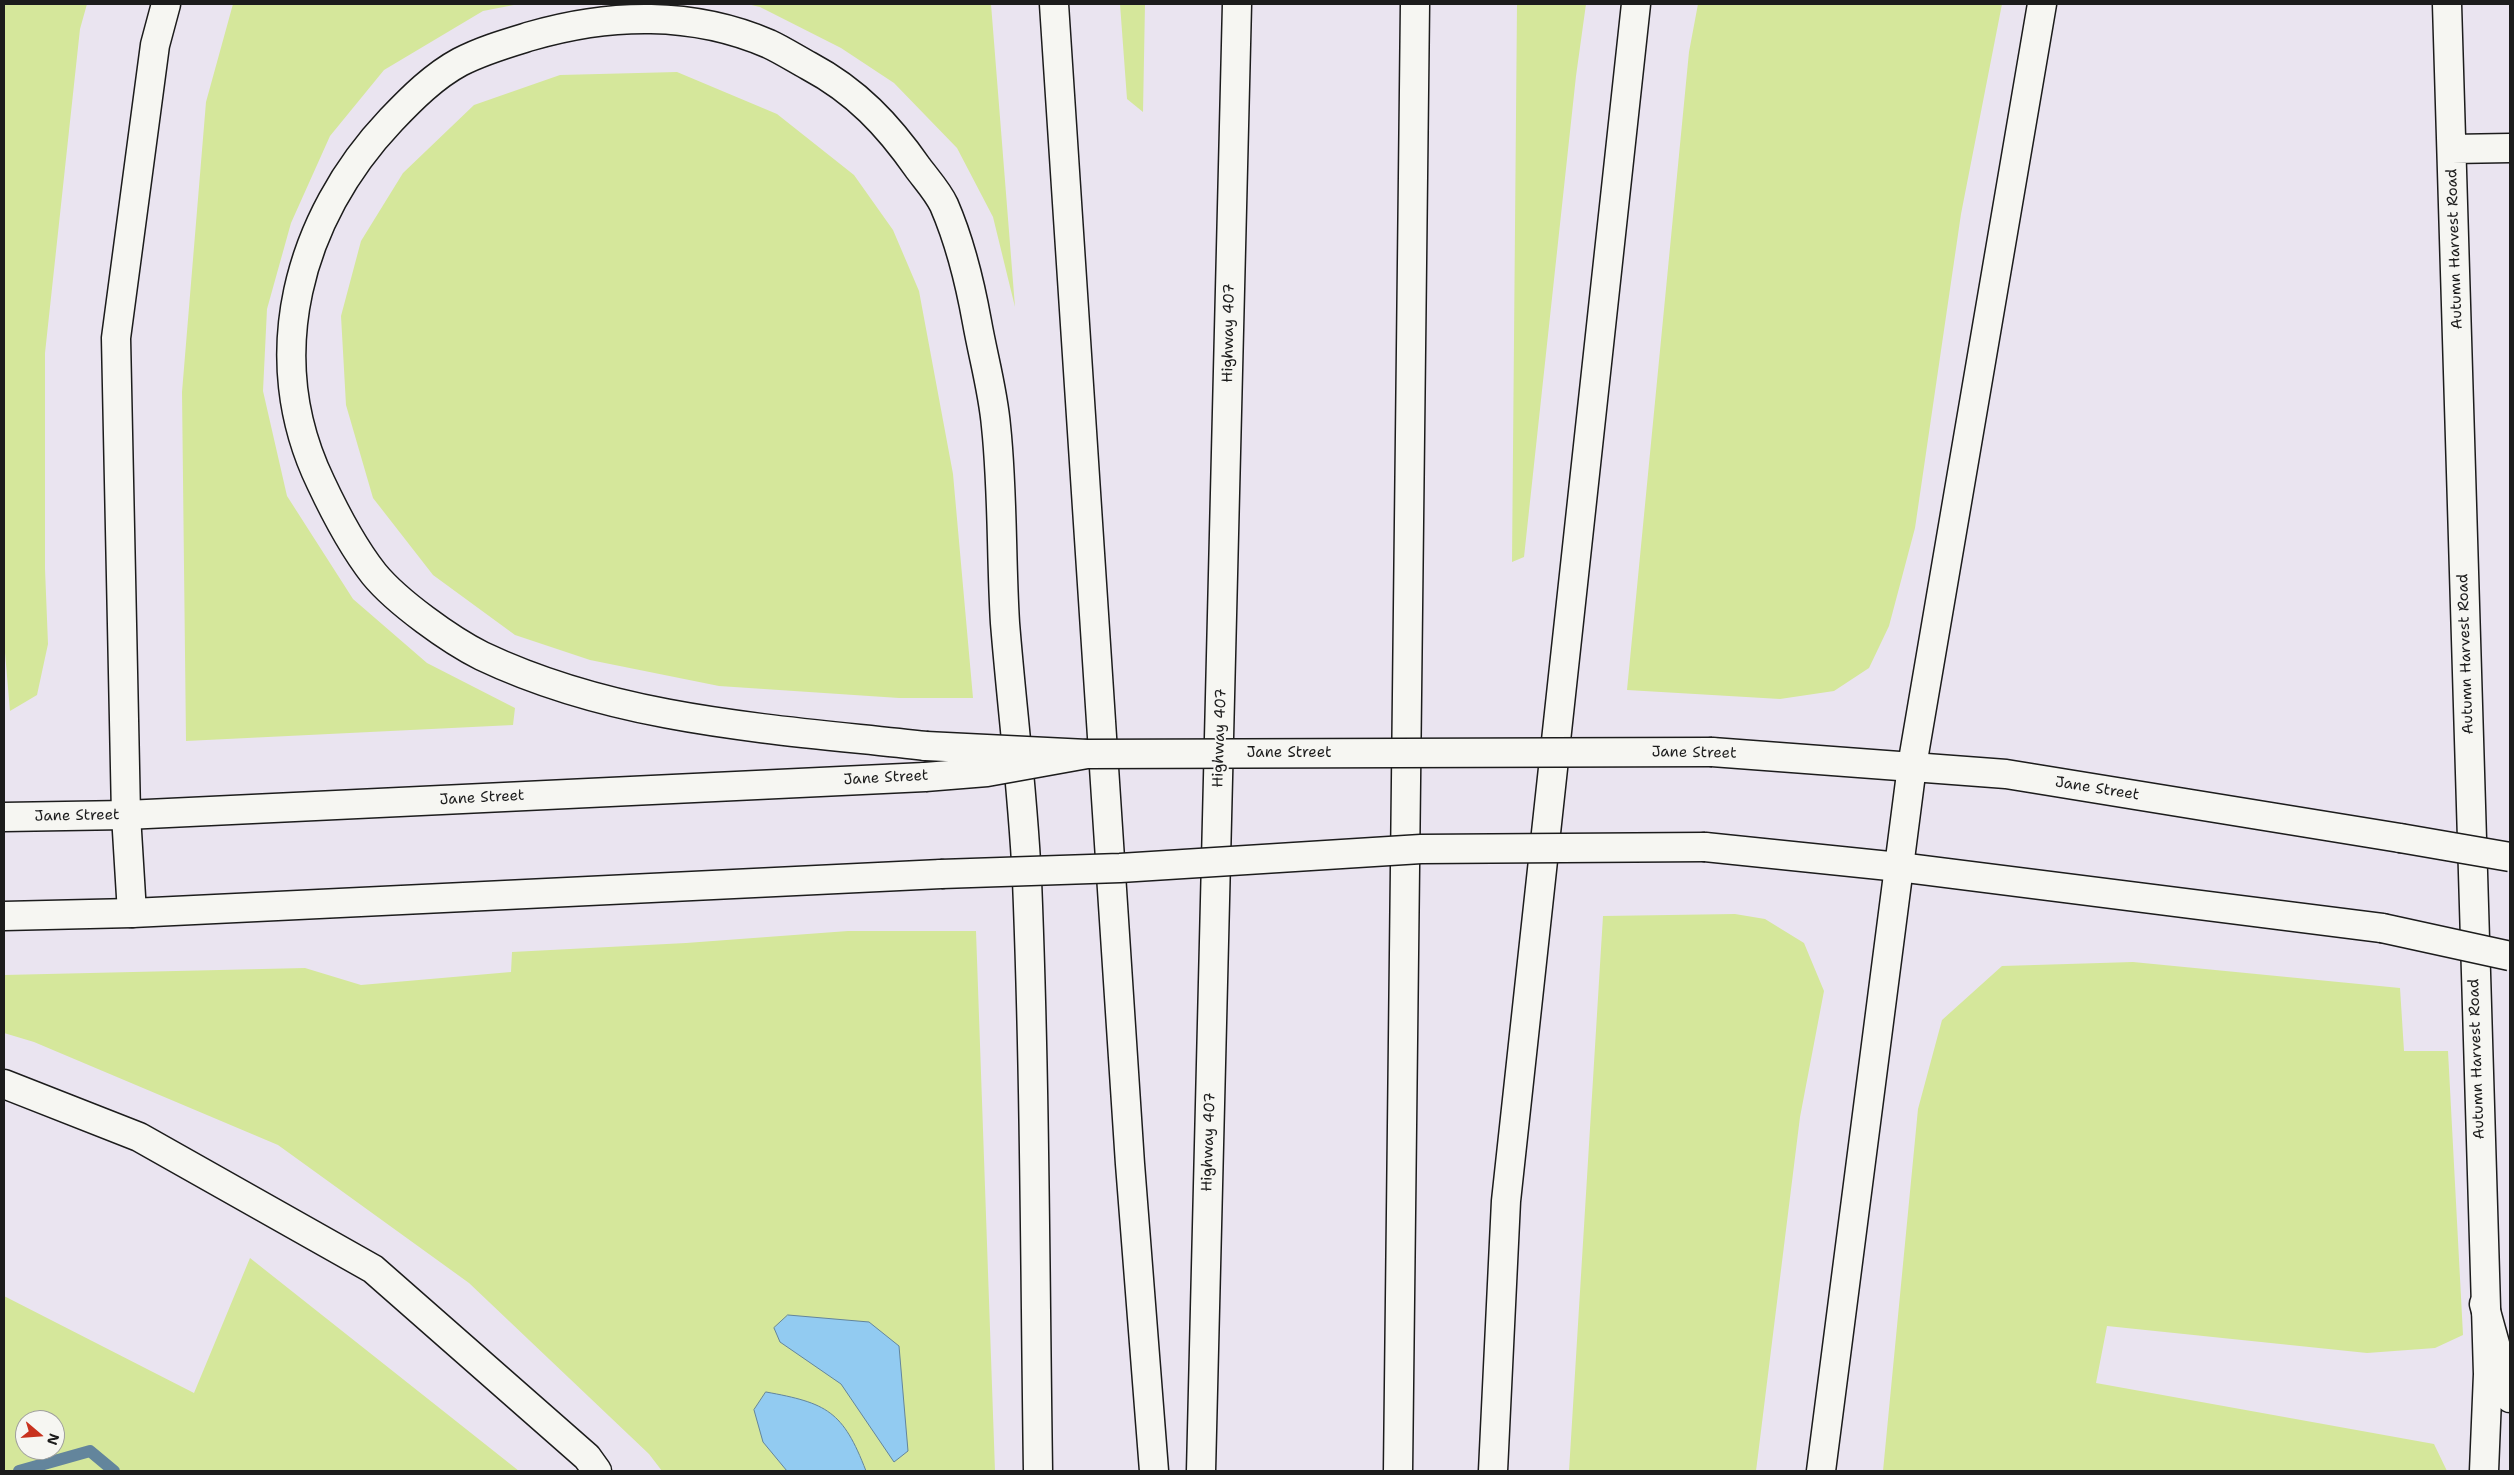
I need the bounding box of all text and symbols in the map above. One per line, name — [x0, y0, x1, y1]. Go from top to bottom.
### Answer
street label: Autumn Harvest Road — [2443, 168, 2467, 330]
street label: Highway 407 — [1219, 283, 1239, 383]
street label: Autumn Harvest Road — [2454, 573, 2478, 735]
street label: Highway 407 — [1209, 688, 1231, 788]
street label: Jane Street — [1651, 743, 1737, 763]
street label: Jane Street — [1246, 744, 1332, 762]
street label: Jane Street — [843, 767, 929, 789]
street label: Jane Street — [2054, 773, 2140, 805]
street label: Jane Street — [439, 787, 525, 809]
street label: Jane Street — [34, 806, 120, 826]
street label: Autumn Harvest Road — [2465, 978, 2489, 1140]
street label: Highway 407 — [1198, 1092, 1220, 1192]
north arrow — [15, 1410, 65, 1460]
text: N — [43, 1431, 64, 1447]

